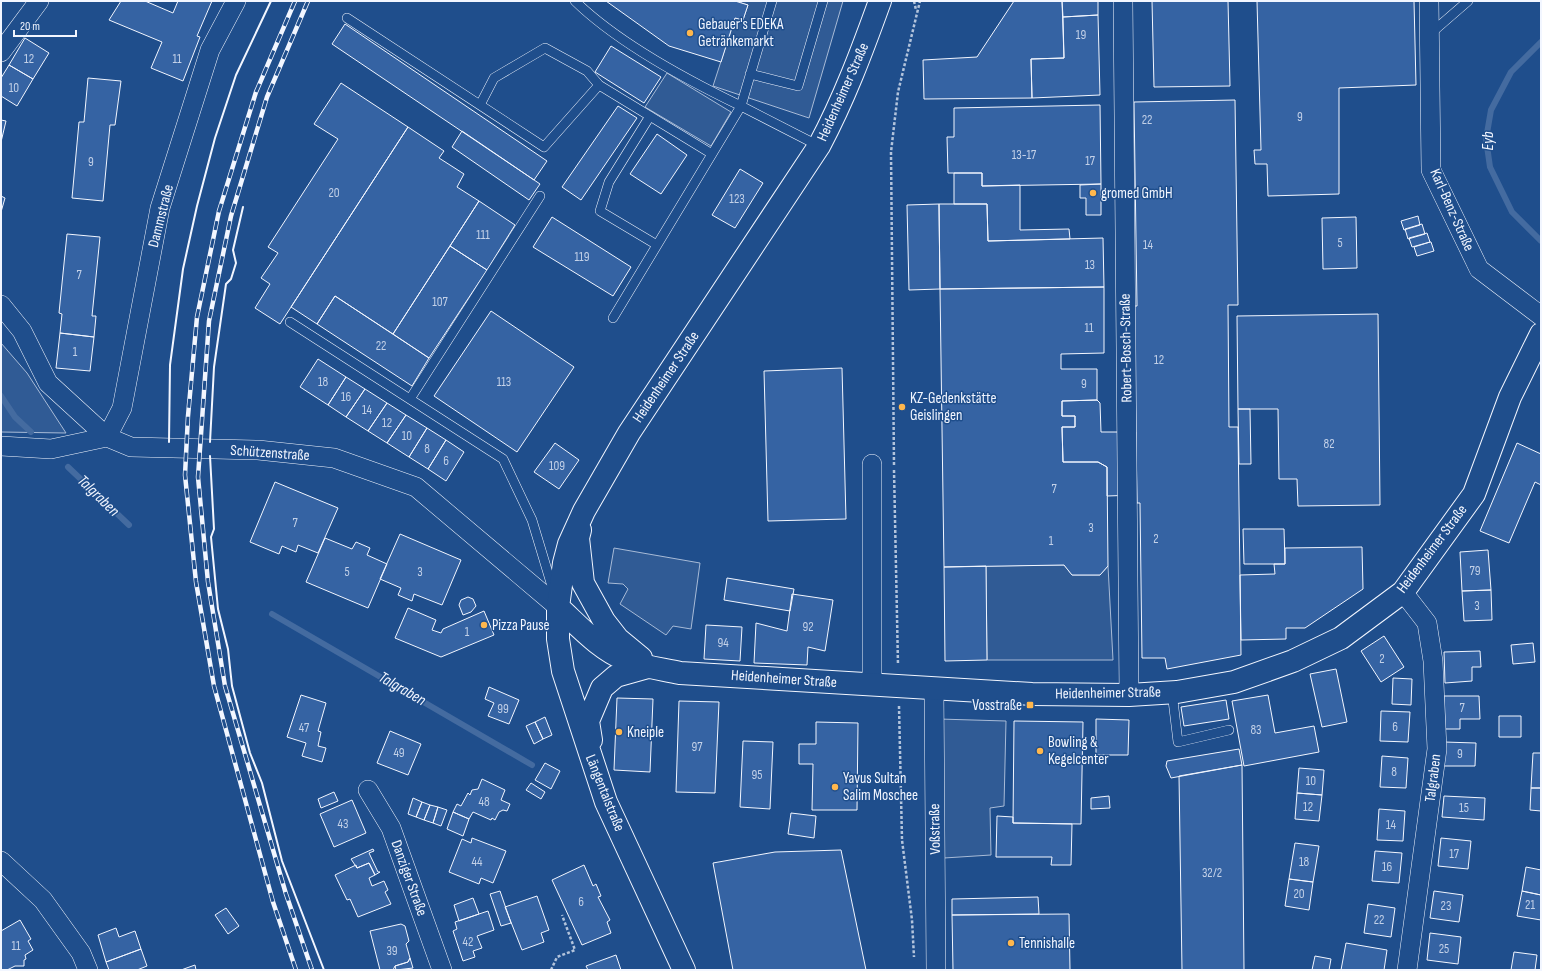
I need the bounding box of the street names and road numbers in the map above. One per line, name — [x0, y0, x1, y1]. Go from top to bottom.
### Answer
street label: Heidenheimer Straße — [813, 40, 873, 144]
street label: Karl-Benz-Straße — [1425, 166, 1479, 254]
street label: Dammstraße — [144, 182, 178, 250]
street label: Robert-Bosch-Straße — [1116, 293, 1136, 403]
street label: Heidenheimer Straße — [629, 328, 703, 426]
street label: Schützenstraße — [230, 441, 310, 465]
street label: Heidenheimer Straße — [1393, 501, 1471, 597]
street label: Heidenheimer Straße — [731, 666, 837, 692]
street label: Heidenheimer Straße — [1055, 683, 1161, 703]
street label: Längentalstraße — [581, 752, 629, 834]
street label: Talgraben — [1421, 753, 1445, 803]
street label: Voßstraße — [925, 803, 945, 855]
street label: Danziger Straße — [386, 837, 432, 919]

